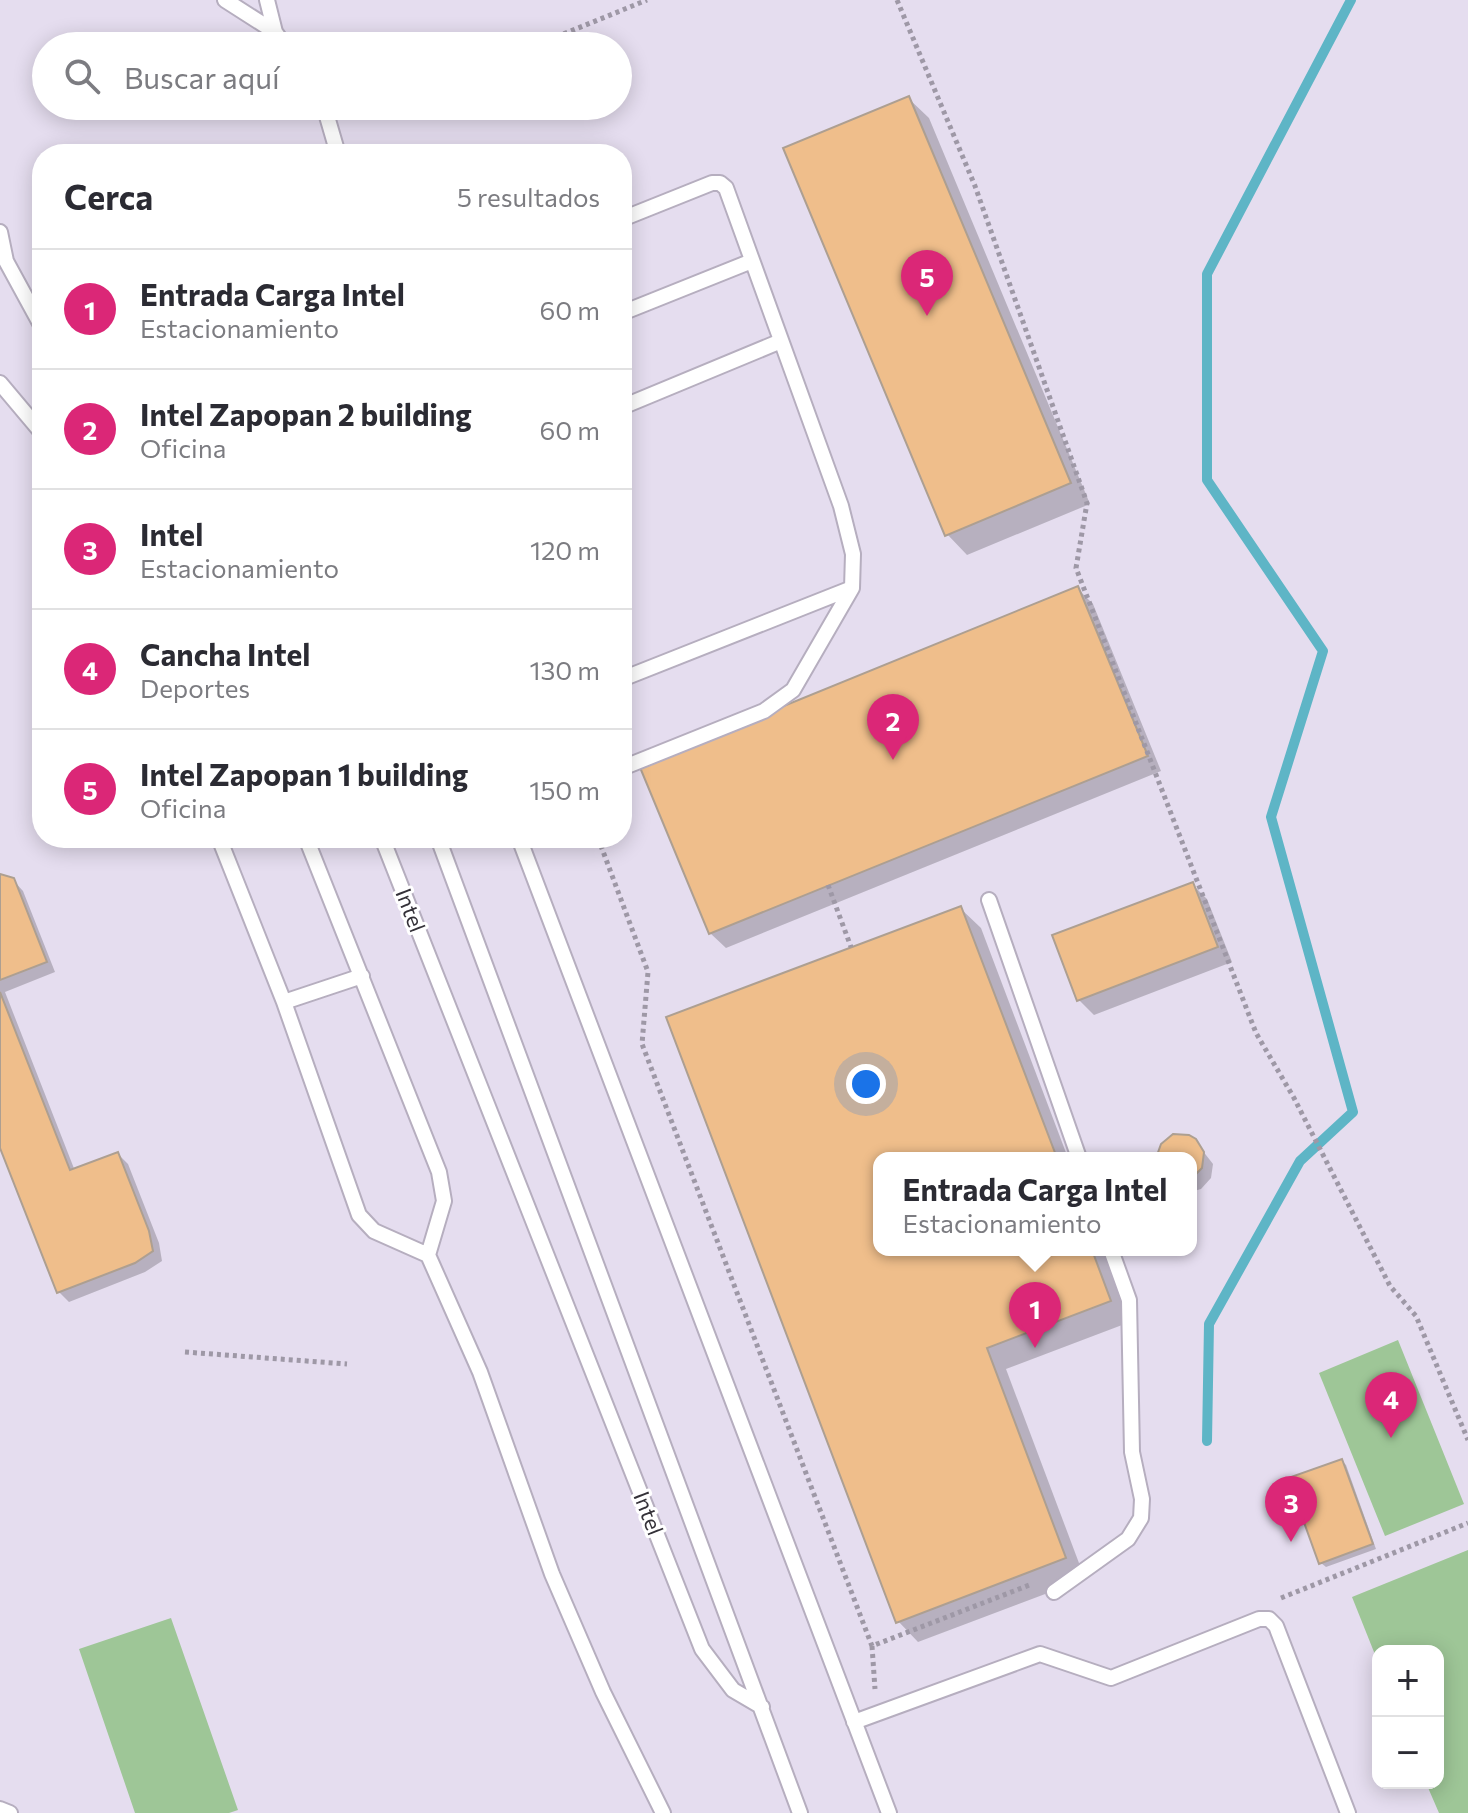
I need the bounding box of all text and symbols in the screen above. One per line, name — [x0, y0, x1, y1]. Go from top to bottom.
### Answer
search box — [32, 32, 632, 120]
icon: search — [60, 54, 104, 98]
text: Buscar aquí — [124, 58, 280, 95]
text: Cerca — [64, 175, 153, 217]
text: 5 resultados — [457, 181, 600, 212]
pin: 5 — [901, 250, 953, 316]
text: Entrada Carga Intel — [140, 275, 405, 312]
text: 1 — [84, 294, 96, 325]
text: 60 m — [540, 294, 600, 325]
text: Estacionamiento — [140, 312, 339, 343]
text: Intel Zapopan 2 building — [140, 395, 472, 432]
text: 2 — [83, 414, 97, 445]
text: 60 m — [540, 414, 600, 445]
text: Oficina — [140, 432, 226, 463]
text: Intel — [140, 515, 203, 552]
text: 3 — [82, 534, 98, 565]
text: 120 m — [530, 534, 600, 565]
text: Estacionamiento — [140, 552, 339, 583]
text: Cancha Intel — [140, 635, 310, 672]
text: 4 — [82, 654, 98, 685]
text: 130 m — [529, 654, 600, 685]
text: Deportes — [140, 672, 250, 703]
pin: 2 — [867, 694, 919, 760]
text: Intel Zapopan 1 building — [140, 755, 468, 792]
text: 5 — [82, 774, 98, 805]
text: 150 m — [529, 774, 600, 805]
text: Oficina — [140, 792, 226, 823]
street label: Intel — [390, 884, 432, 936]
your location — [846, 1064, 886, 1104]
popup — [873, 1152, 1197, 1256]
text: Entrada Carga Intel — [903, 1170, 1167, 1207]
text: Estacionamiento — [903, 1207, 1102, 1238]
pin: 1 — [1009, 1282, 1061, 1348]
pin: 4 — [1365, 1372, 1417, 1438]
pin: 3 — [1265, 1476, 1317, 1542]
street label: Intel — [628, 1487, 670, 1539]
map controls — [1372, 1645, 1444, 1789]
button: + — [1372, 1645, 1444, 1717]
button: − — [1372, 1717, 1444, 1789]

